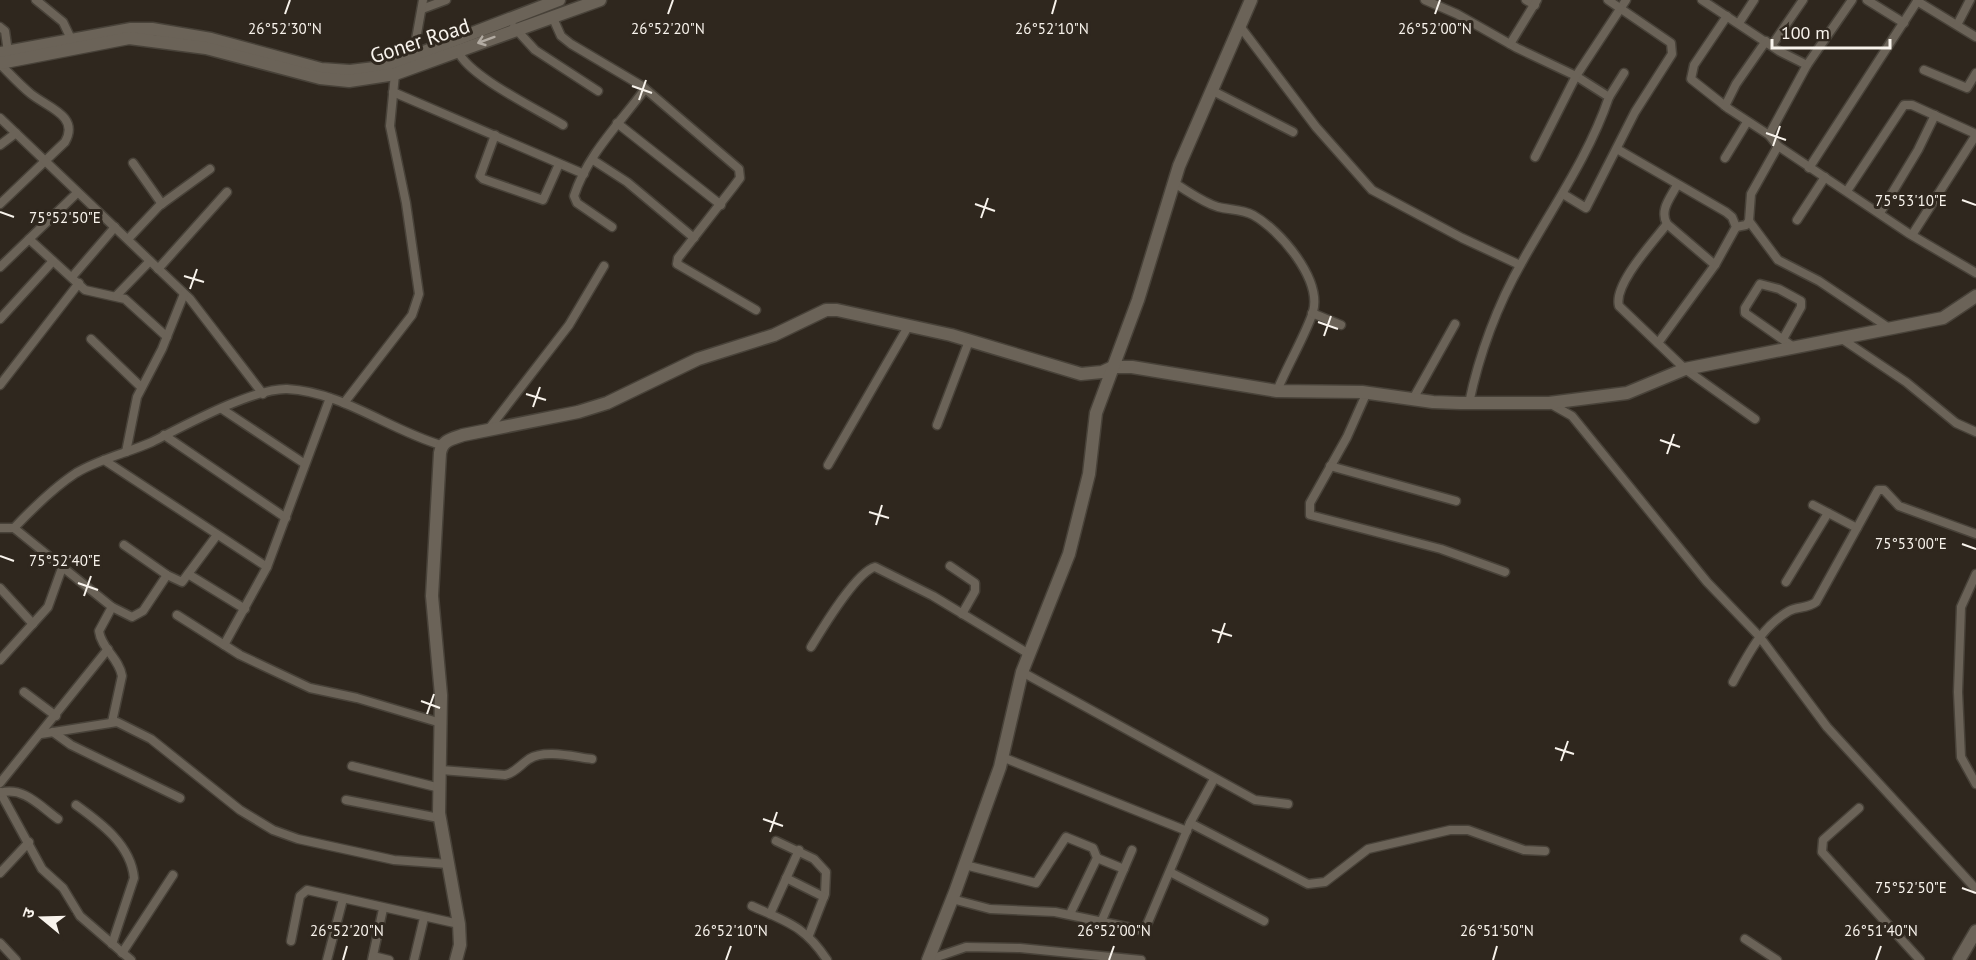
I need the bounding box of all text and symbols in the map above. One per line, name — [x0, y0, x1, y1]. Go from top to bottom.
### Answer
street label: Goner Road — [366, 12, 473, 69]
scale bar — [1772, 12, 1890, 50]
text: 26°52'30"N — [248, 19, 322, 38]
text: 26°52'20"N — [631, 19, 705, 38]
text: 26°52'10"N — [1015, 19, 1089, 38]
text: 26°52'00"N — [1398, 19, 1472, 38]
text: 100 m — [1781, 21, 1830, 44]
one-way arrow — [477, 36, 496, 47]
text: 75°53'10"E — [1875, 191, 1947, 210]
text: 75°52'50"E — [29, 208, 101, 227]
text: 75°53'00"E — [1875, 534, 1947, 553]
text: 75°52'40"E — [29, 551, 101, 570]
text: 75°52'50"E — [1875, 878, 1947, 897]
north arrow — [12, 888, 72, 948]
text: उ — [17, 905, 39, 921]
text: 26°52'20"N — [310, 921, 384, 940]
text: 26°52'10"N — [694, 921, 768, 940]
text: 26°52'00"N — [1077, 921, 1151, 940]
text: 26°51'50"N — [1460, 921, 1534, 940]
text: 26°51'40"N — [1844, 921, 1918, 940]

